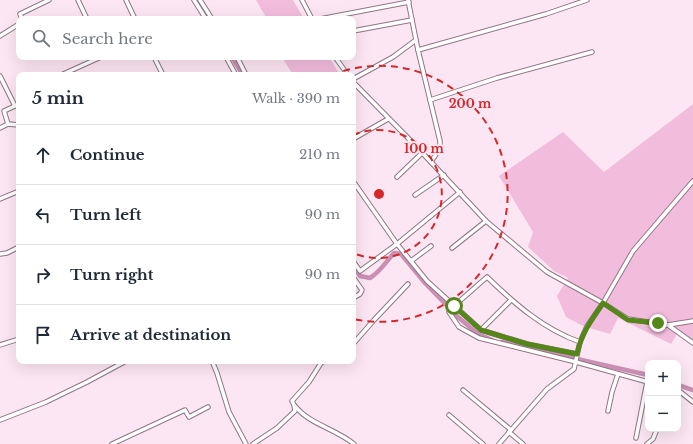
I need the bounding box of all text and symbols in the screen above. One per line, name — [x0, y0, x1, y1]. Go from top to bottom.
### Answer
search box — [16, 16, 356, 60]
icon: search — [30, 27, 52, 49]
text: Search here — [62, 29, 153, 48]
text: 5 min — [32, 88, 84, 109]
text: Walk · 390 m — [252, 90, 340, 107]
text: 200 m — [449, 96, 492, 111]
text: 100 m — [404, 141, 445, 156]
icon: ahead — [32, 144, 54, 166]
text: Continue — [70, 145, 145, 164]
text: 210 m — [299, 146, 340, 163]
centre of rings — [372, 187, 386, 201]
icon: left — [32, 204, 54, 226]
text: Turn left — [70, 205, 141, 224]
text: 90 m — [305, 206, 340, 223]
icon: right — [32, 264, 54, 286]
text: Turn right — [70, 265, 153, 284]
text: 90 m — [305, 266, 340, 283]
route start — [445, 297, 463, 315]
route end — [649, 314, 667, 332]
icon: arrive — [32, 324, 54, 346]
text: Arrive at destination — [70, 325, 231, 344]
map controls — [645, 360, 681, 432]
button: + — [645, 360, 681, 396]
button: − — [645, 396, 681, 432]

